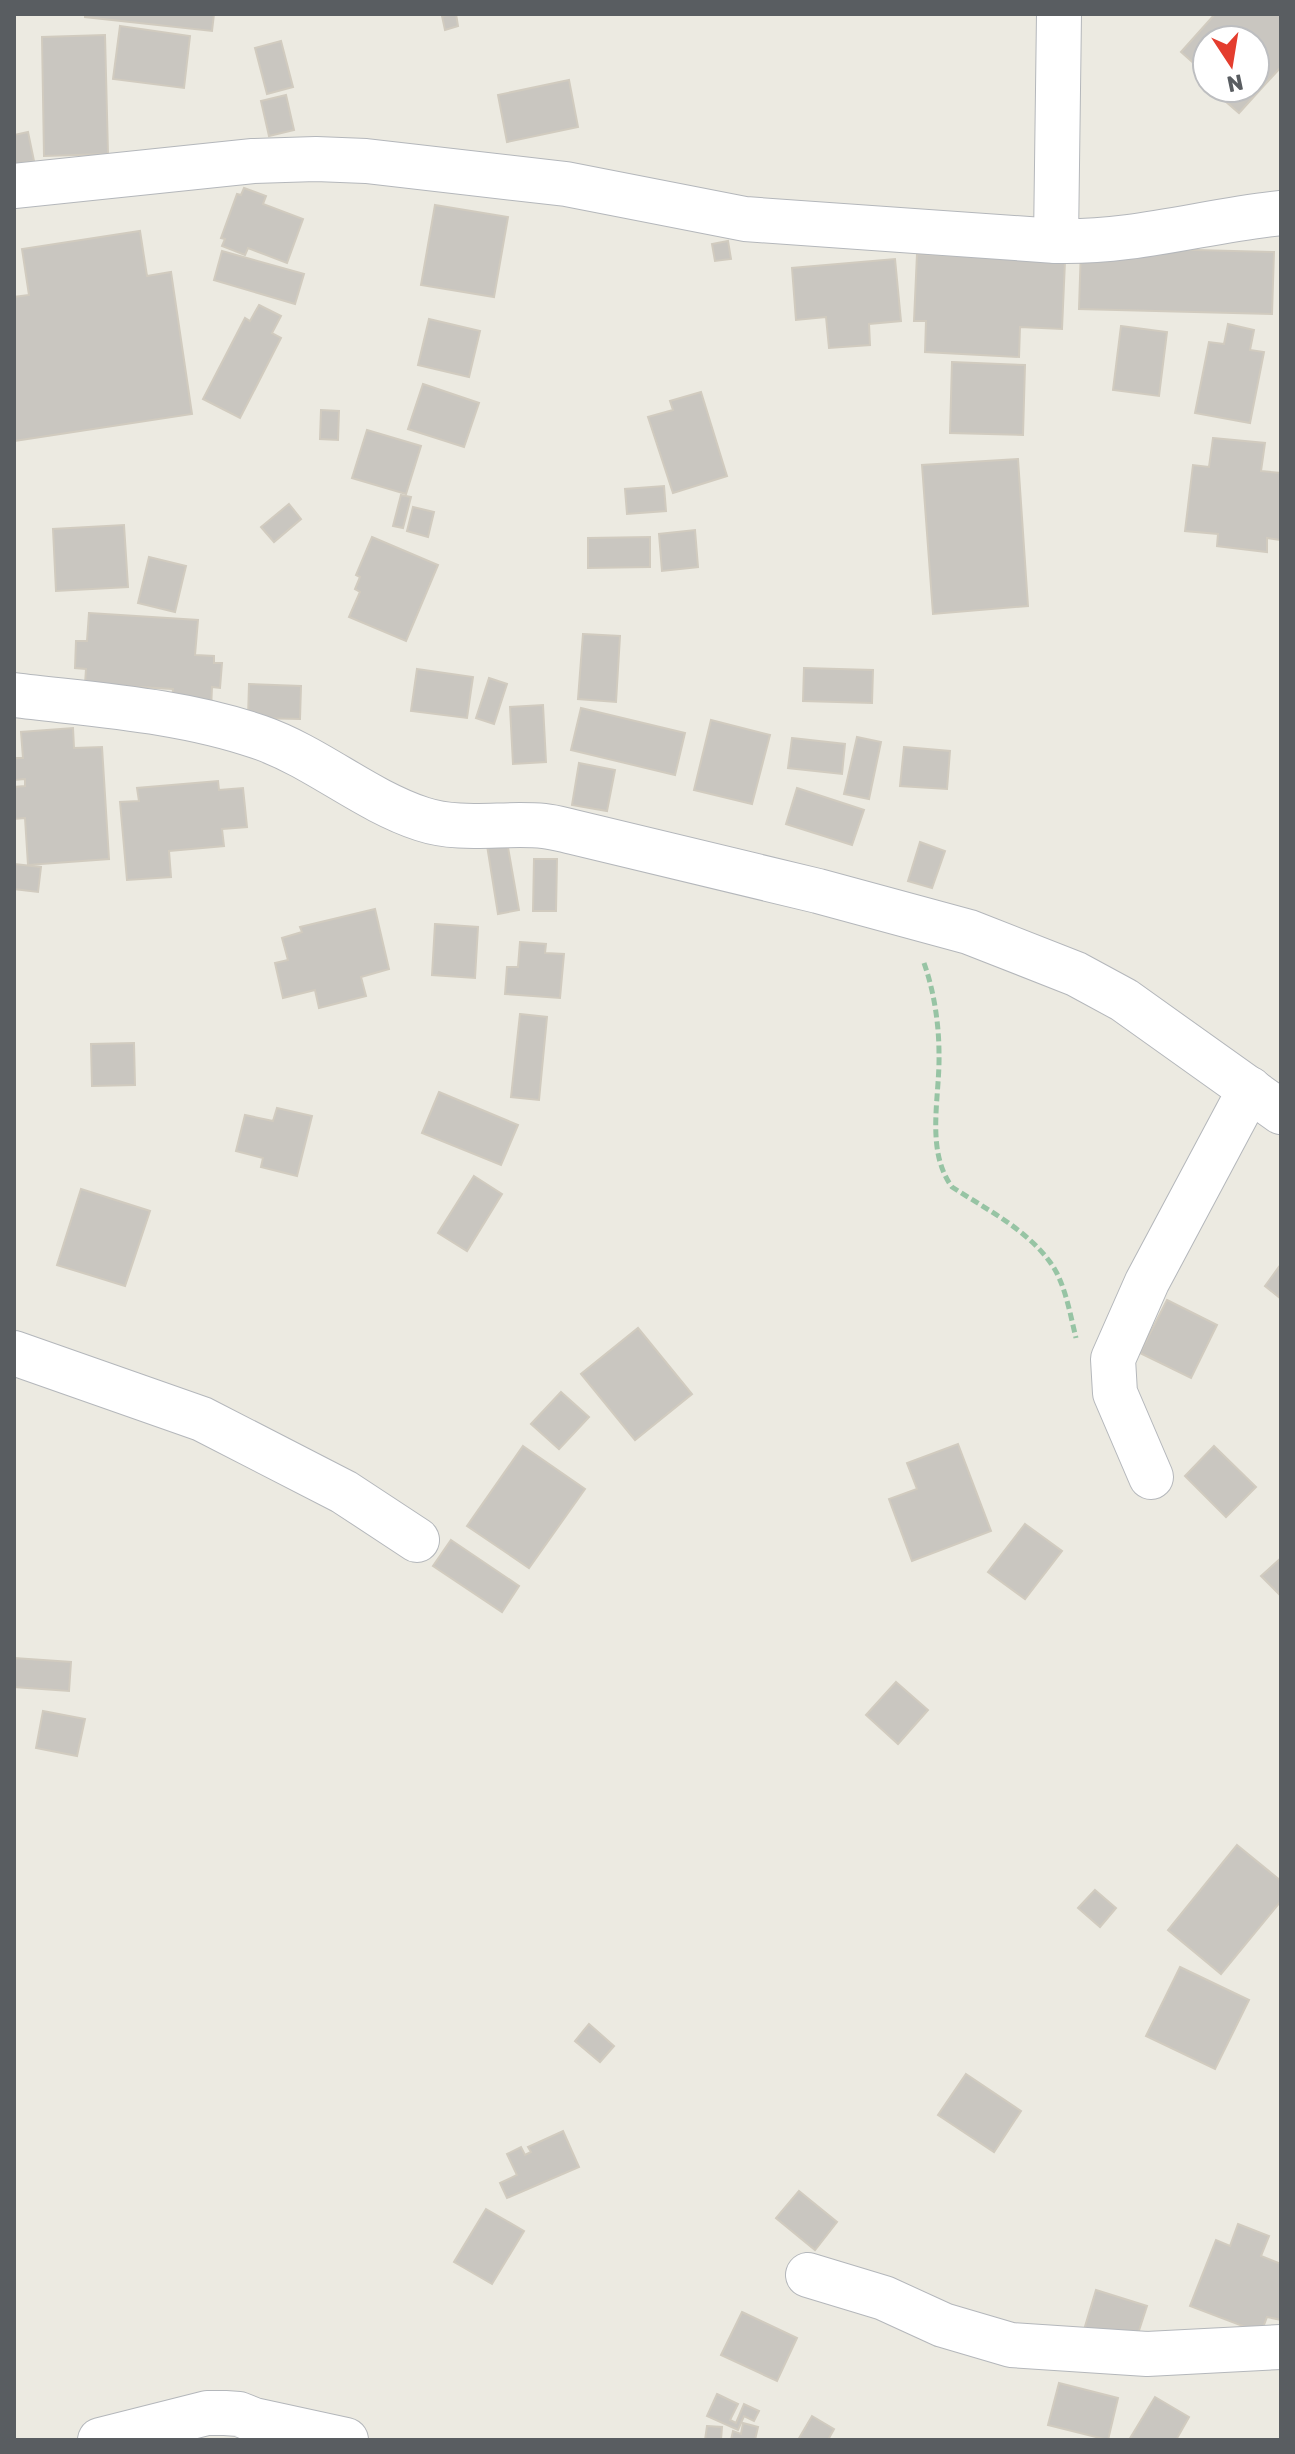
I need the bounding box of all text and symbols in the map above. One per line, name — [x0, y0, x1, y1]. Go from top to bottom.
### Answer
north arrow — [1191, 24, 1271, 104]
text: N — [1225, 68, 1246, 98]

